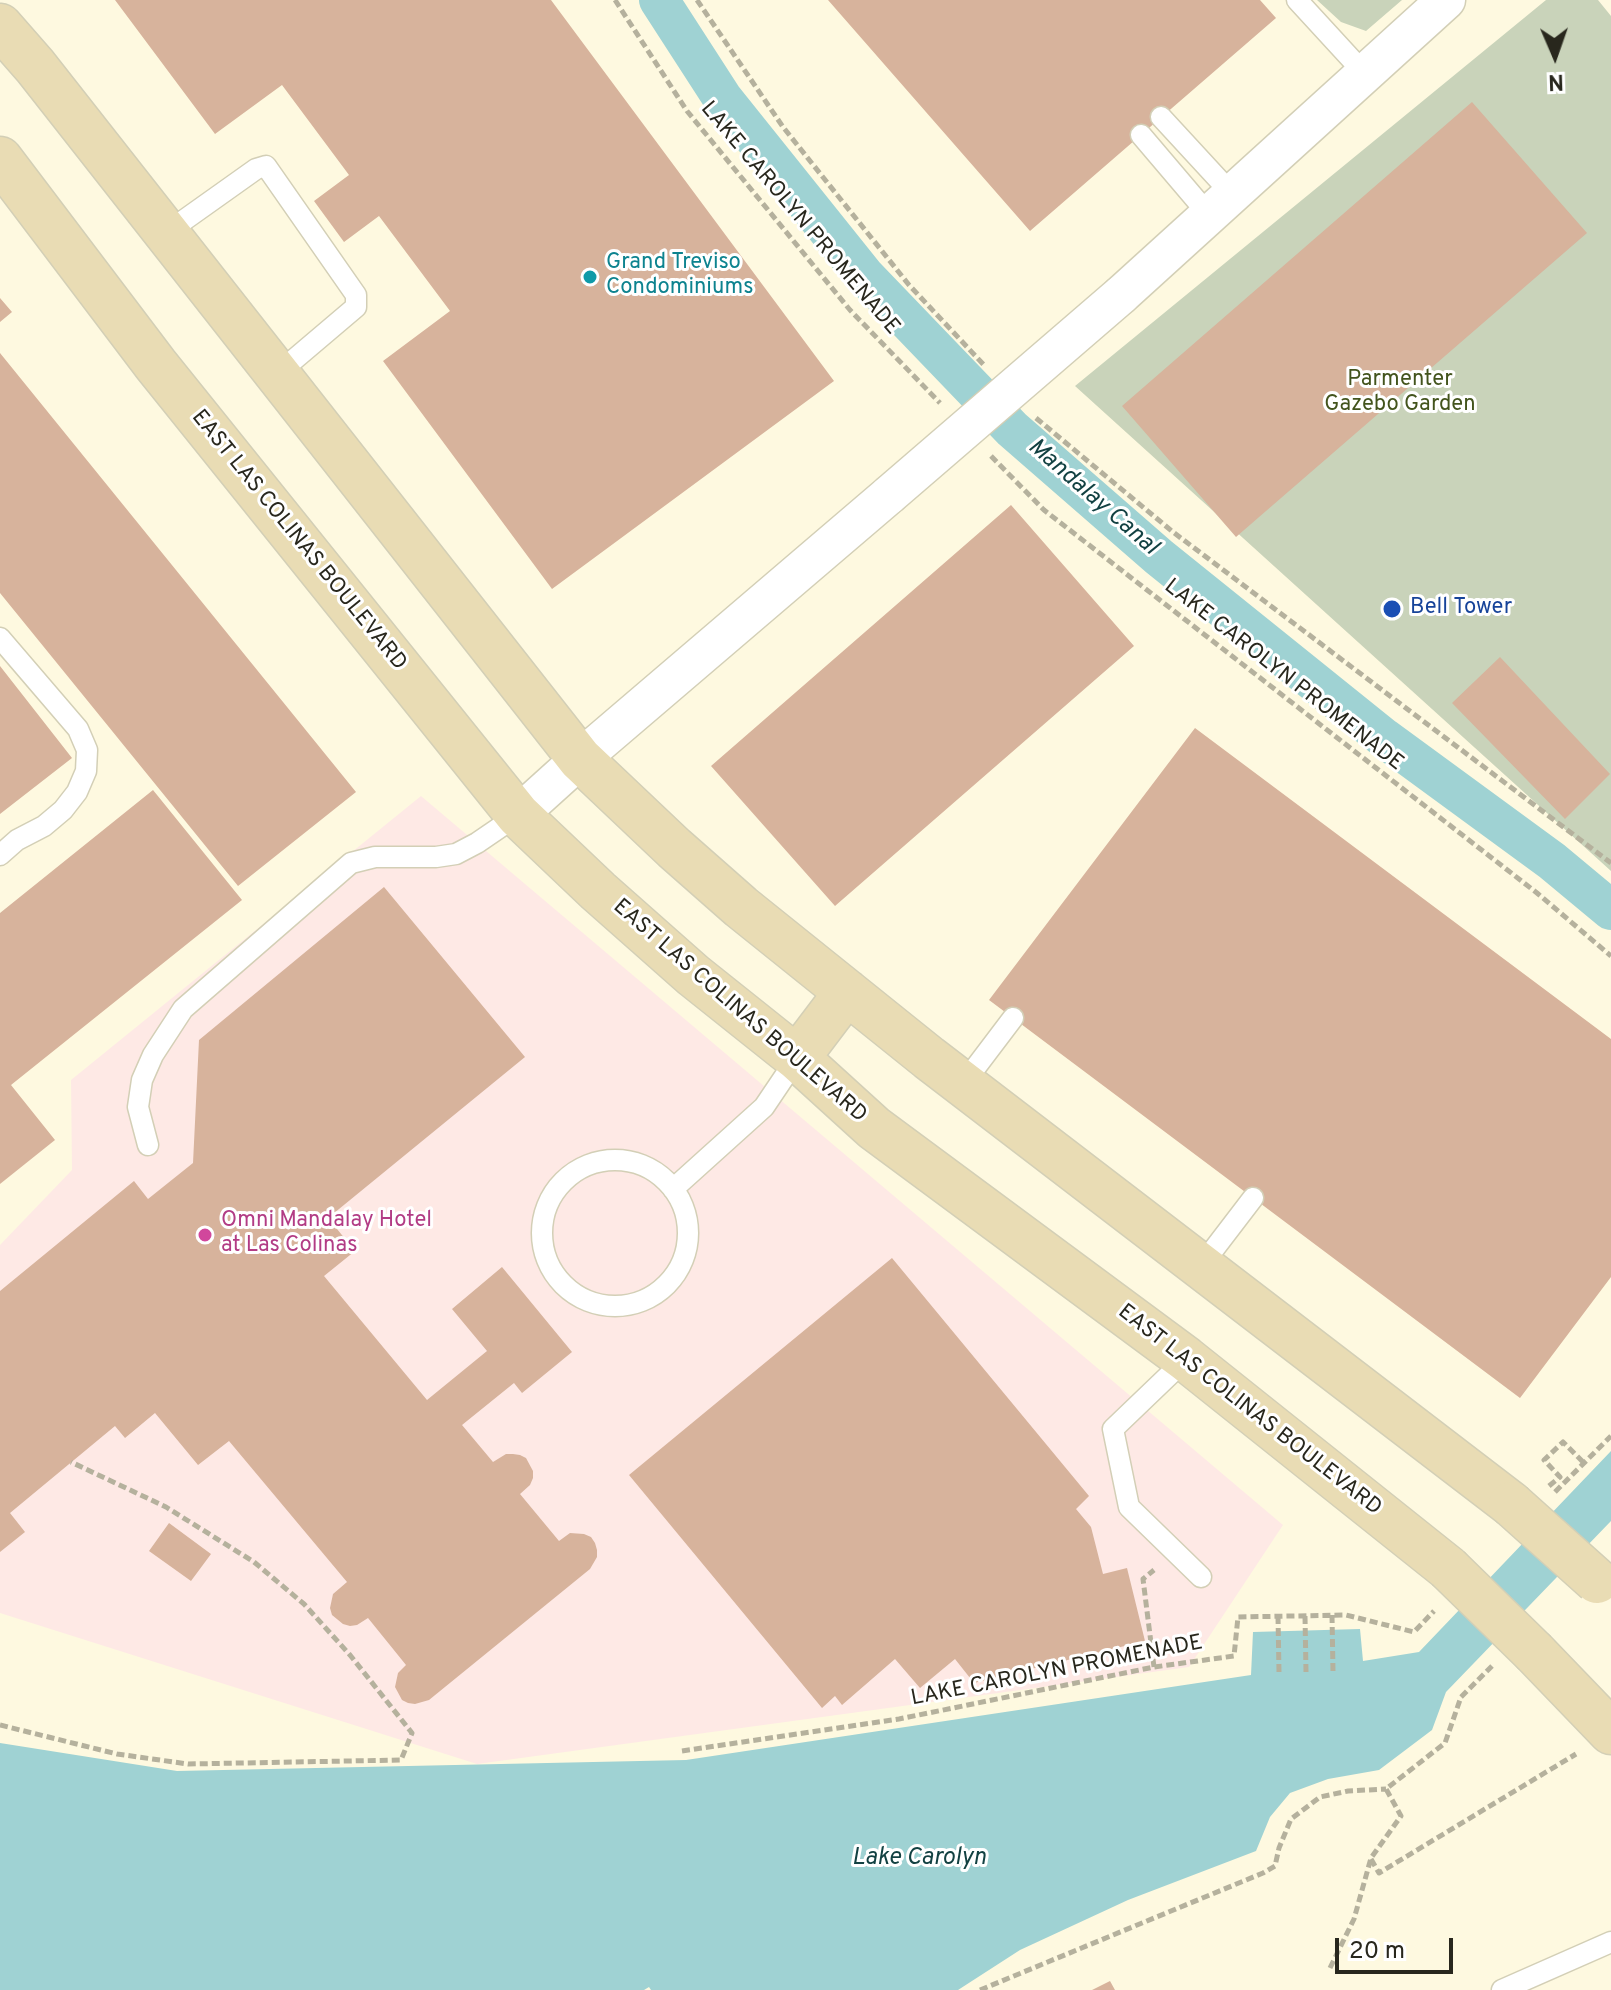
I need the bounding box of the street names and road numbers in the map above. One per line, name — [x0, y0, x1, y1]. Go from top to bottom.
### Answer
street label: LAKE CAROLYN PROMENADE — [694, 97, 904, 341]
street label: EAST LAS COLINAS BOULEVARD — [185, 405, 411, 677]
street label: LAKE CAROLYN PROMENADE — [1158, 574, 1408, 778]
street label: EAST LAS COLINAS BOULEVARD — [607, 895, 871, 1129]
street label: EAST LAS COLINAS BOULEVARD — [1112, 1300, 1386, 1522]
street label: LAKE CAROLYN PROMENADE — [909, 1631, 1205, 1713]

